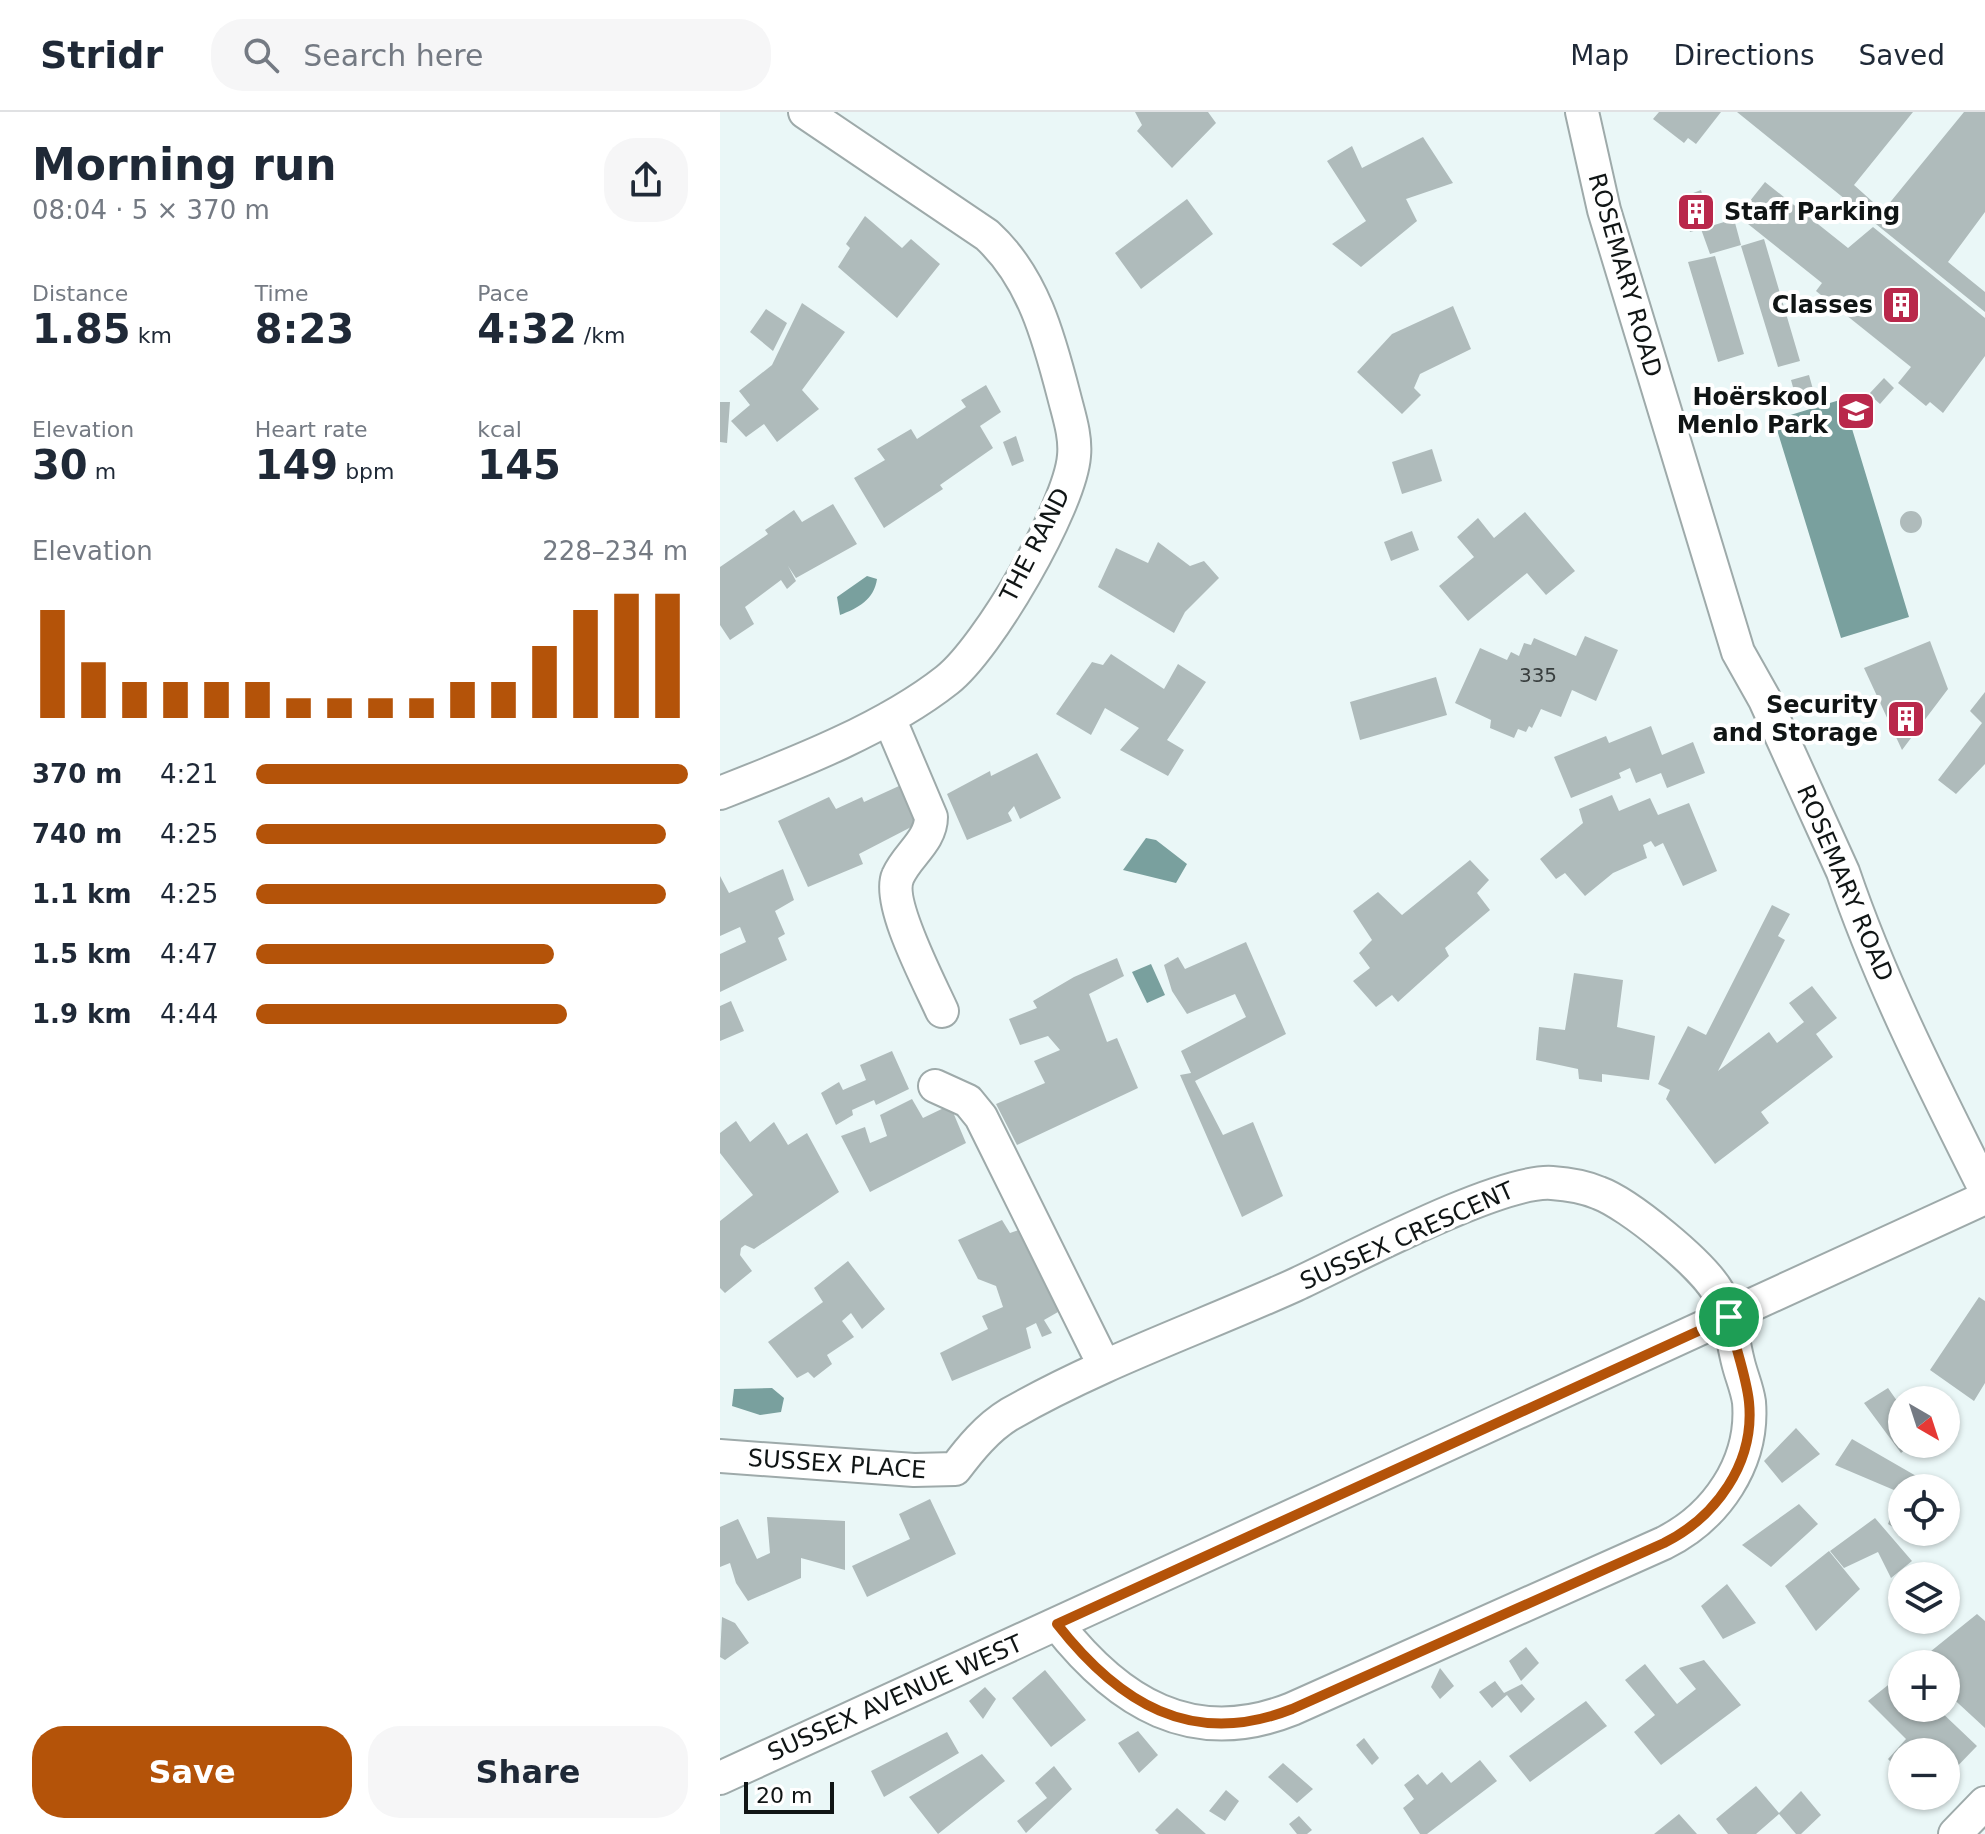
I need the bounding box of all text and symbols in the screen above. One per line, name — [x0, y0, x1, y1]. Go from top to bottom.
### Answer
search box — [211, 19, 771, 91]
text: Stridr — [40, 33, 163, 77]
icon: search — [239, 33, 283, 77]
text: Search here — [303, 38, 483, 73]
text: Map — [1570, 39, 1629, 72]
text: Directions — [1673, 39, 1814, 72]
text: Saved — [1858, 39, 1945, 72]
button: share — [604, 138, 688, 222]
text: Morning run — [32, 139, 337, 190]
street label: ROSEMARY ROAD — [1583, 170, 1667, 380]
building icon: Staff Parking — [1675, 191, 1717, 233]
text: 08:04 · 5 × 370 m — [32, 195, 270, 225]
place label: Staff Parking — [1724, 198, 1900, 226]
text: Distance — [32, 281, 128, 306]
text: Time — [255, 281, 309, 306]
text: Pace — [477, 281, 529, 306]
building icon: Classes — [1880, 284, 1922, 326]
place label: Classes — [1772, 291, 1873, 319]
text: 1.85 — [32, 306, 131, 352]
text: 8:23 — [255, 306, 354, 352]
text: 4:32 — [477, 306, 577, 352]
text: km — [131, 323, 172, 348]
text: /km — [577, 323, 625, 348]
place label: Hoërskool Menlo Park — [1677, 383, 1829, 439]
school or university icon: Hoërskool Menlo Park — [1835, 390, 1877, 432]
text: Elevation — [32, 417, 134, 442]
text: Heart rate — [255, 417, 368, 442]
text: kcal — [477, 417, 522, 442]
text: 30 — [32, 442, 88, 488]
text: 149 — [255, 442, 338, 488]
text: 145 — [477, 442, 561, 488]
text: m — [88, 459, 116, 484]
text: bpm — [338, 459, 395, 484]
street label: THE RAND — [994, 483, 1076, 608]
text: Elevation — [32, 536, 153, 566]
text: 228–234 m — [542, 536, 688, 566]
house number: 335 — [1519, 663, 1557, 687]
place label: Security and Storage — [1712, 691, 1878, 747]
building icon: Security and Storage — [1885, 698, 1927, 740]
text: 370 m — [32, 759, 122, 789]
text: 4:21 — [160, 759, 218, 789]
street label: ROSEMARY ROAD — [1791, 781, 1899, 985]
text: 740 m — [32, 819, 122, 849]
text: 4:25 — [160, 819, 218, 849]
text: 1.1 km — [32, 879, 132, 909]
text: 4:25 — [160, 879, 218, 909]
text: 1.5 km — [32, 939, 132, 969]
text: 4:47 — [160, 939, 218, 969]
text: 1.9 km — [32, 999, 132, 1029]
text: 4:44 — [160, 999, 218, 1029]
street label: SUSSEX CRESCENT — [1296, 1176, 1518, 1296]
pin — [1695, 1283, 1763, 1351]
icon: arrive — [1707, 1295, 1751, 1339]
north arrow — [1888, 1386, 1960, 1458]
map controls — [1888, 1386, 1960, 1810]
street label: SUSSEX PLACE — [747, 1444, 927, 1484]
button: locate — [1888, 1474, 1960, 1546]
button: layers — [1888, 1562, 1960, 1634]
street label: SUSSEX AVENUE WEST — [763, 1629, 1027, 1767]
button: + — [1888, 1650, 1960, 1722]
button: Save — [32, 1726, 352, 1818]
button: Share — [368, 1726, 688, 1818]
button: − — [1888, 1738, 1960, 1810]
scale bar — [744, 1778, 834, 1814]
text: 20 m — [756, 1783, 812, 1808]

